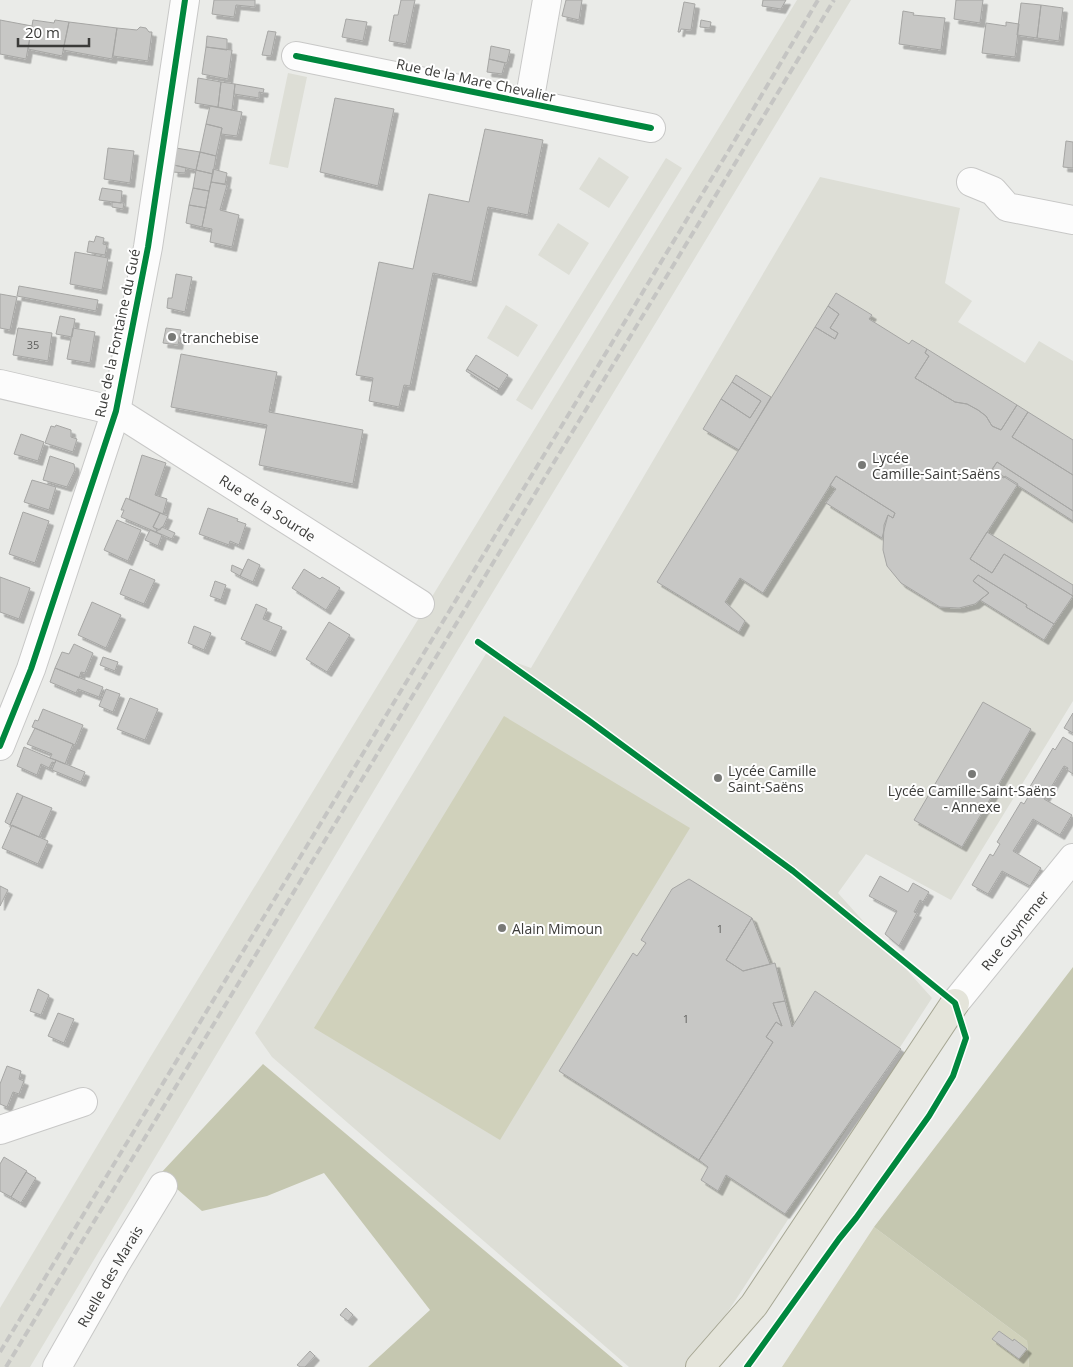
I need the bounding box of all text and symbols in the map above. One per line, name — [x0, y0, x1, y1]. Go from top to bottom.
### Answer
scale bar — [18, 15, 89, 47]
text: 20 m — [25, 22, 60, 42]
street label: Rue de la Mare Chevalier — [395, 54, 557, 106]
street label: Rue de la Fontaine du Gué — [90, 247, 144, 419]
place label: tranchebise — [182, 328, 259, 347]
marker: tranchebise — [166, 331, 178, 343]
house number: 35 — [27, 337, 39, 352]
place label: Lycée Camille-Saint-Saëns — [872, 448, 1001, 483]
marker: Lycée Camille-Saint-Saëns — [856, 459, 868, 471]
street label: Rue de la Sourde — [216, 470, 320, 545]
place label: Lycée Camille Saint-Saëns — [728, 761, 817, 796]
marker: Lycée Camille-Saint-Saëns - Annexe — [966, 768, 978, 780]
marker: Lycée Camille Saint-Saëns — [712, 772, 724, 784]
place label: Lycée Camille-Saint-Saëns - Annexe — [888, 781, 1057, 816]
street label: Rue Guynemer — [976, 886, 1053, 974]
place label: Alain Mimoun — [512, 919, 603, 938]
house number: 1 — [717, 921, 723, 936]
marker: Alain Mimoun — [496, 922, 508, 934]
house number: 1 — [683, 1011, 689, 1026]
street label: Ruelle des Marais — [72, 1221, 147, 1330]

